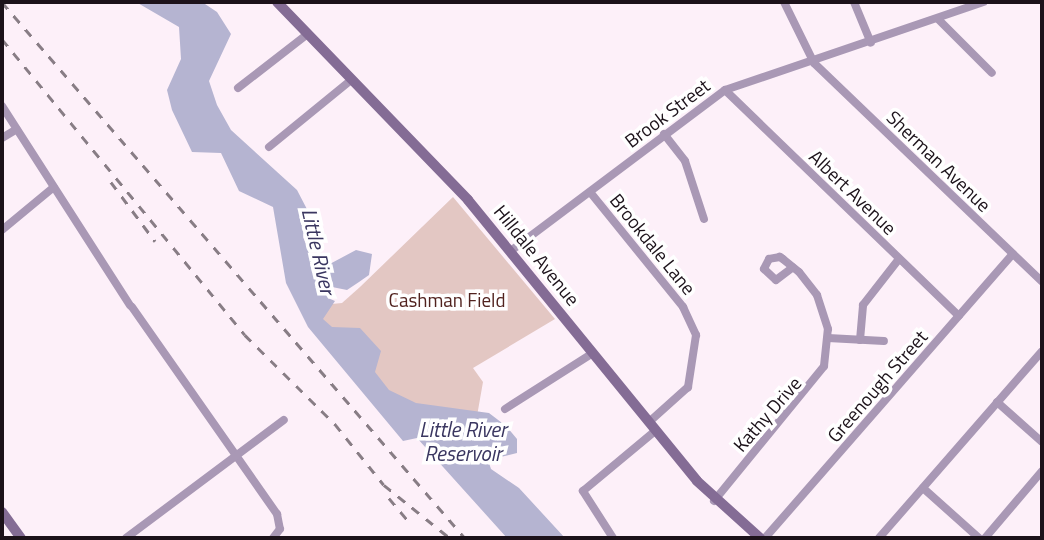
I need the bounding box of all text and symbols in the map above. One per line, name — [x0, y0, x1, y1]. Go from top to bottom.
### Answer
street label: Brook Street — [620, 74, 714, 152]
street label: Sherman Avenue — [882, 106, 996, 216]
street label: Albert Avenue — [805, 145, 901, 239]
street label: Brookdale Lane — [605, 189, 701, 299]
street label: Hilldale Avenue — [489, 200, 585, 310]
water label: Little River — [297, 206, 341, 296]
park label: Cashman Field — [389, 289, 505, 311]
street label: Greenough Street — [822, 325, 932, 447]
street label: Kathy Drive — [728, 372, 806, 456]
water label: Little River Reservoir — [419, 416, 507, 466]

